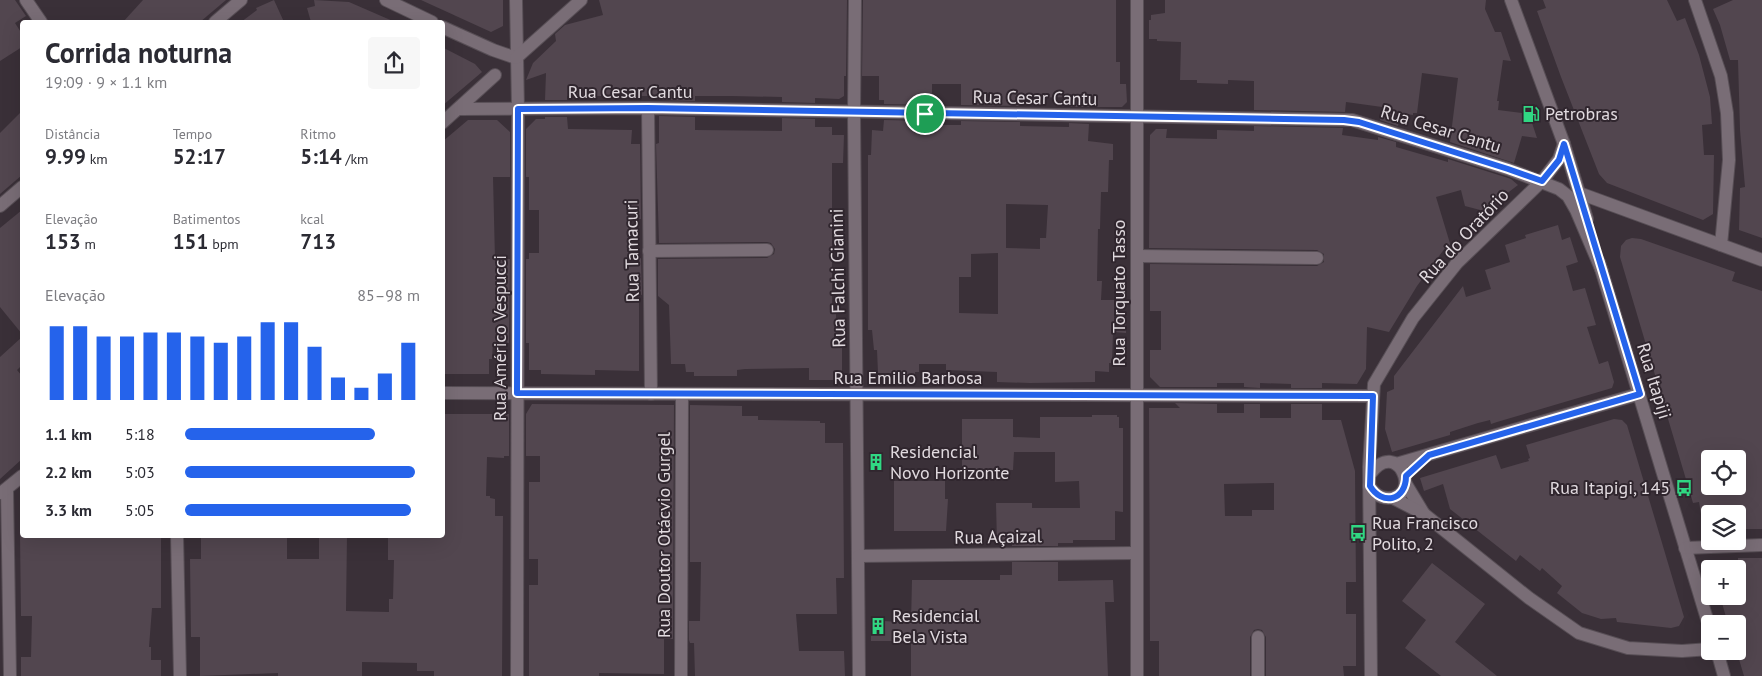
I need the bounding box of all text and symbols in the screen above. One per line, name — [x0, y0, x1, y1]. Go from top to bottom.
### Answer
text: Corrida noturna — [45, 34, 232, 71]
button: share — [368, 37, 420, 89]
text: 19:09 · 9 × 1.1 km — [45, 72, 167, 92]
street label: Rua Cesar Cantu — [568, 80, 692, 103]
street label: Rua Cesar Cantu — [972, 85, 1098, 110]
pin — [904, 93, 946, 135]
street label: Rua Cesar Cantu — [1378, 99, 1504, 158]
icon: arrive — [911, 100, 939, 128]
place label: Petrobras — [1545, 102, 1618, 125]
fuel station icon: Petrobras — [1521, 104, 1541, 124]
text: Distância — [45, 125, 100, 143]
text: Tempo — [173, 125, 212, 143]
text: Ritmo — [300, 125, 336, 143]
text: 9.99 — [45, 143, 86, 170]
text: 52:17 — [173, 143, 226, 170]
text: 5:14 — [300, 143, 342, 170]
text: km — [86, 150, 108, 168]
text: /km — [342, 150, 368, 168]
street label: Rua do Oratório — [1414, 183, 1514, 288]
street label: Rua Tamacuri — [619, 199, 644, 303]
street label: Rua Falchi Gianini — [825, 208, 850, 348]
text: Elevação — [45, 210, 98, 228]
text: Batimentos — [173, 210, 240, 228]
text: kcal — [300, 210, 324, 228]
street label: Rua Torquato Tasso — [1107, 220, 1130, 366]
text: 153 — [45, 228, 81, 255]
text: 151 — [173, 228, 208, 255]
text: 713 — [300, 228, 336, 255]
text: m — [81, 235, 96, 253]
text: bpm — [208, 235, 239, 253]
street label: Rua Américo Vespucci — [488, 255, 511, 421]
text: Elevação — [45, 285, 105, 305]
text: 85–98 m — [357, 285, 420, 305]
street label: Rua Itapiji — [1632, 340, 1677, 422]
street label: Rua Emilio Barbosa — [833, 366, 983, 389]
text: 1.1 km — [45, 424, 92, 444]
text: 5:18 — [125, 424, 155, 444]
street label: Rua Doutor Otácvio Gurgel — [652, 431, 675, 638]
place label: Residencial Novo Horizonte — [890, 440, 1009, 484]
map controls — [1701, 450, 1746, 660]
button: locate — [1701, 450, 1746, 495]
building icon: Residencial Novo Horizonte — [866, 452, 886, 472]
text: 2.2 km — [45, 462, 92, 482]
text: 5:03 — [125, 462, 155, 482]
place label: Rua Itapigi, 145 — [1550, 476, 1670, 499]
bus stop icon: Rua Itapigi, 145 — [1674, 478, 1694, 498]
text: 3.3 km — [45, 500, 92, 520]
text: 5:05 — [125, 500, 155, 520]
button: layers — [1701, 505, 1746, 550]
place label: Rua Francisco Polito, 2 — [1372, 511, 1478, 555]
bus stop icon: Rua Francisco Polito, 2 — [1348, 523, 1368, 543]
street label: Rua Açaizal — [954, 524, 1043, 549]
button: + — [1701, 560, 1746, 605]
place label: Residencial Bela Vista — [892, 604, 980, 648]
button: − — [1701, 615, 1746, 660]
building icon: Residencial Bela Vista — [868, 616, 888, 636]

